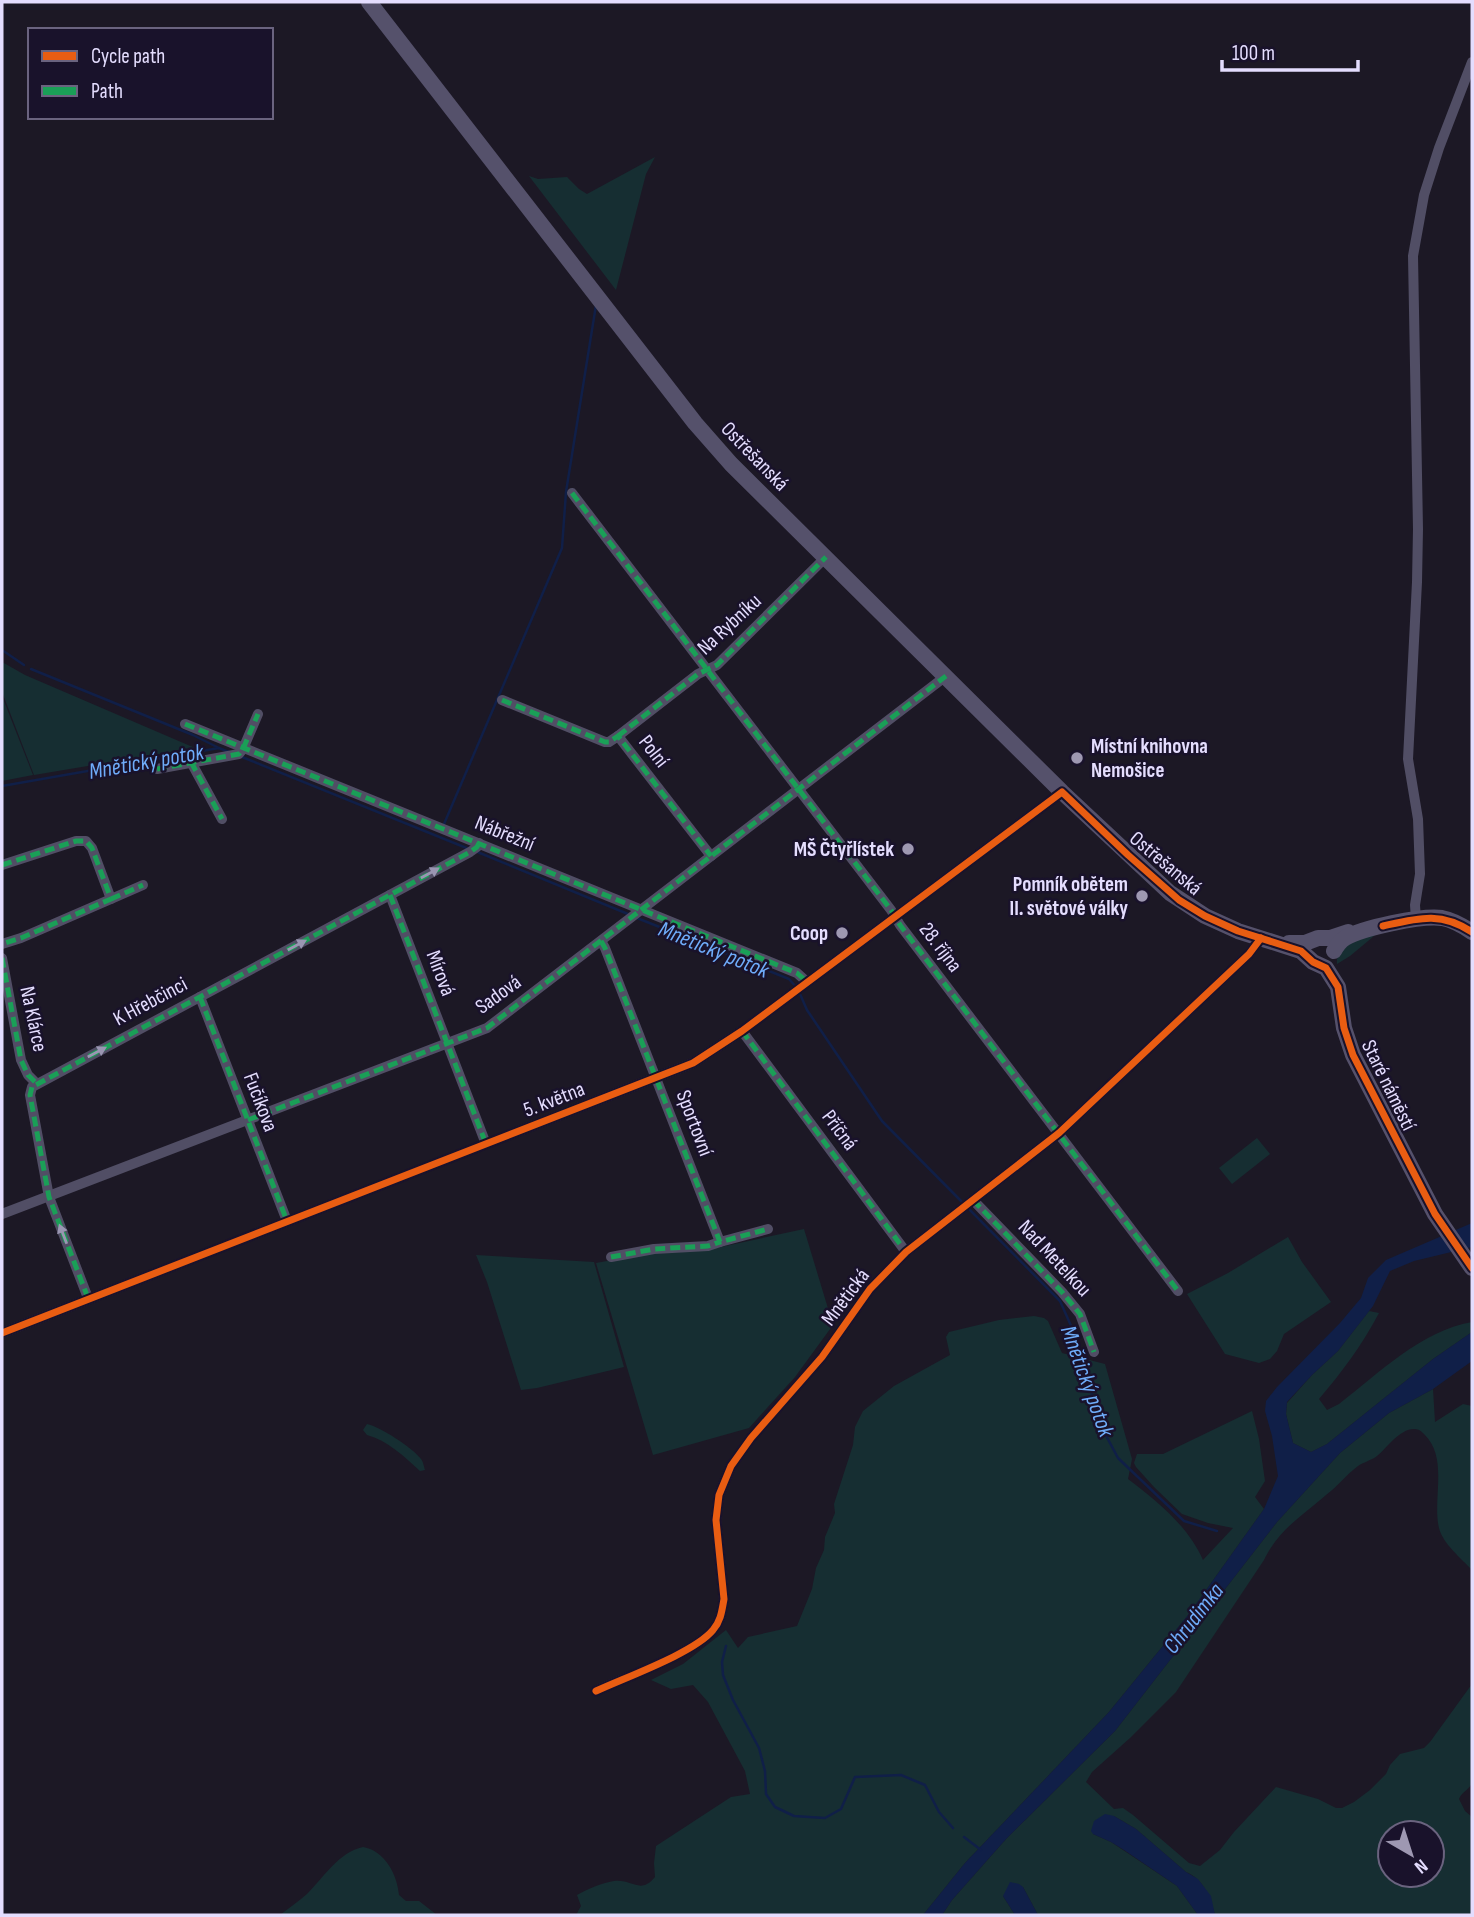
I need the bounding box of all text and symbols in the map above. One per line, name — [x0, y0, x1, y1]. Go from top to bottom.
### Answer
legend — [28, 28, 273, 119]
scale bar — [1222, 28, 1358, 72]
text: 100 m — [1232, 41, 1275, 66]
text: Cycle path — [91, 44, 165, 69]
text: Path — [91, 79, 123, 104]
street label: Ostřešanská — [716, 417, 794, 496]
street label: Na Rybníku — [692, 589, 766, 660]
street label: Polní — [633, 730, 674, 773]
place label: Místní knihovna Nemošice — [1091, 734, 1208, 783]
water label: Mnětický potok — [87, 738, 207, 786]
marker: Místní knihovna Nemošice — [1069, 750, 1085, 766]
street label: Nábřežní — [471, 810, 538, 857]
street label: Ostřešanská — [1124, 826, 1207, 901]
place label: MŠ Čtyřlístek — [794, 837, 894, 862]
marker: MŠ Čtyřlístek — [900, 841, 916, 857]
one-way arrow — [420, 868, 440, 879]
place label: Pomník obětem II. světové války — [1009, 872, 1128, 921]
marker: Pomník obětem II. světové války — [1134, 888, 1150, 904]
water label: Mnětický potok — [654, 915, 774, 985]
street label: 28. října — [914, 917, 967, 977]
place label: Coop — [790, 921, 828, 946]
marker: Coop — [834, 925, 850, 941]
one-way arrow — [288, 939, 308, 951]
street label: Mírová — [421, 947, 461, 999]
street label: Sadová — [471, 970, 526, 1019]
street label: K Hřebčinci — [109, 972, 191, 1031]
street label: Na Klárce — [14, 984, 53, 1054]
street label: Staré náměstí — [1356, 1036, 1421, 1135]
one-way arrow — [87, 1046, 107, 1058]
street label: Fučíkova — [238, 1069, 283, 1135]
street label: 5. května — [520, 1076, 588, 1123]
street label: Sportovní — [671, 1087, 719, 1160]
street label: Příčná — [816, 1105, 863, 1155]
street label: Nad Metelkou — [1013, 1215, 1096, 1302]
one-way arrow — [58, 1224, 69, 1245]
street label: Mnětická — [816, 1264, 875, 1331]
water label: Mnětický potok — [1054, 1322, 1121, 1442]
water label: Chrudimka — [1157, 1577, 1230, 1660]
north arrow — [1376, 1819, 1446, 1889]
text: N — [1410, 1854, 1432, 1878]

